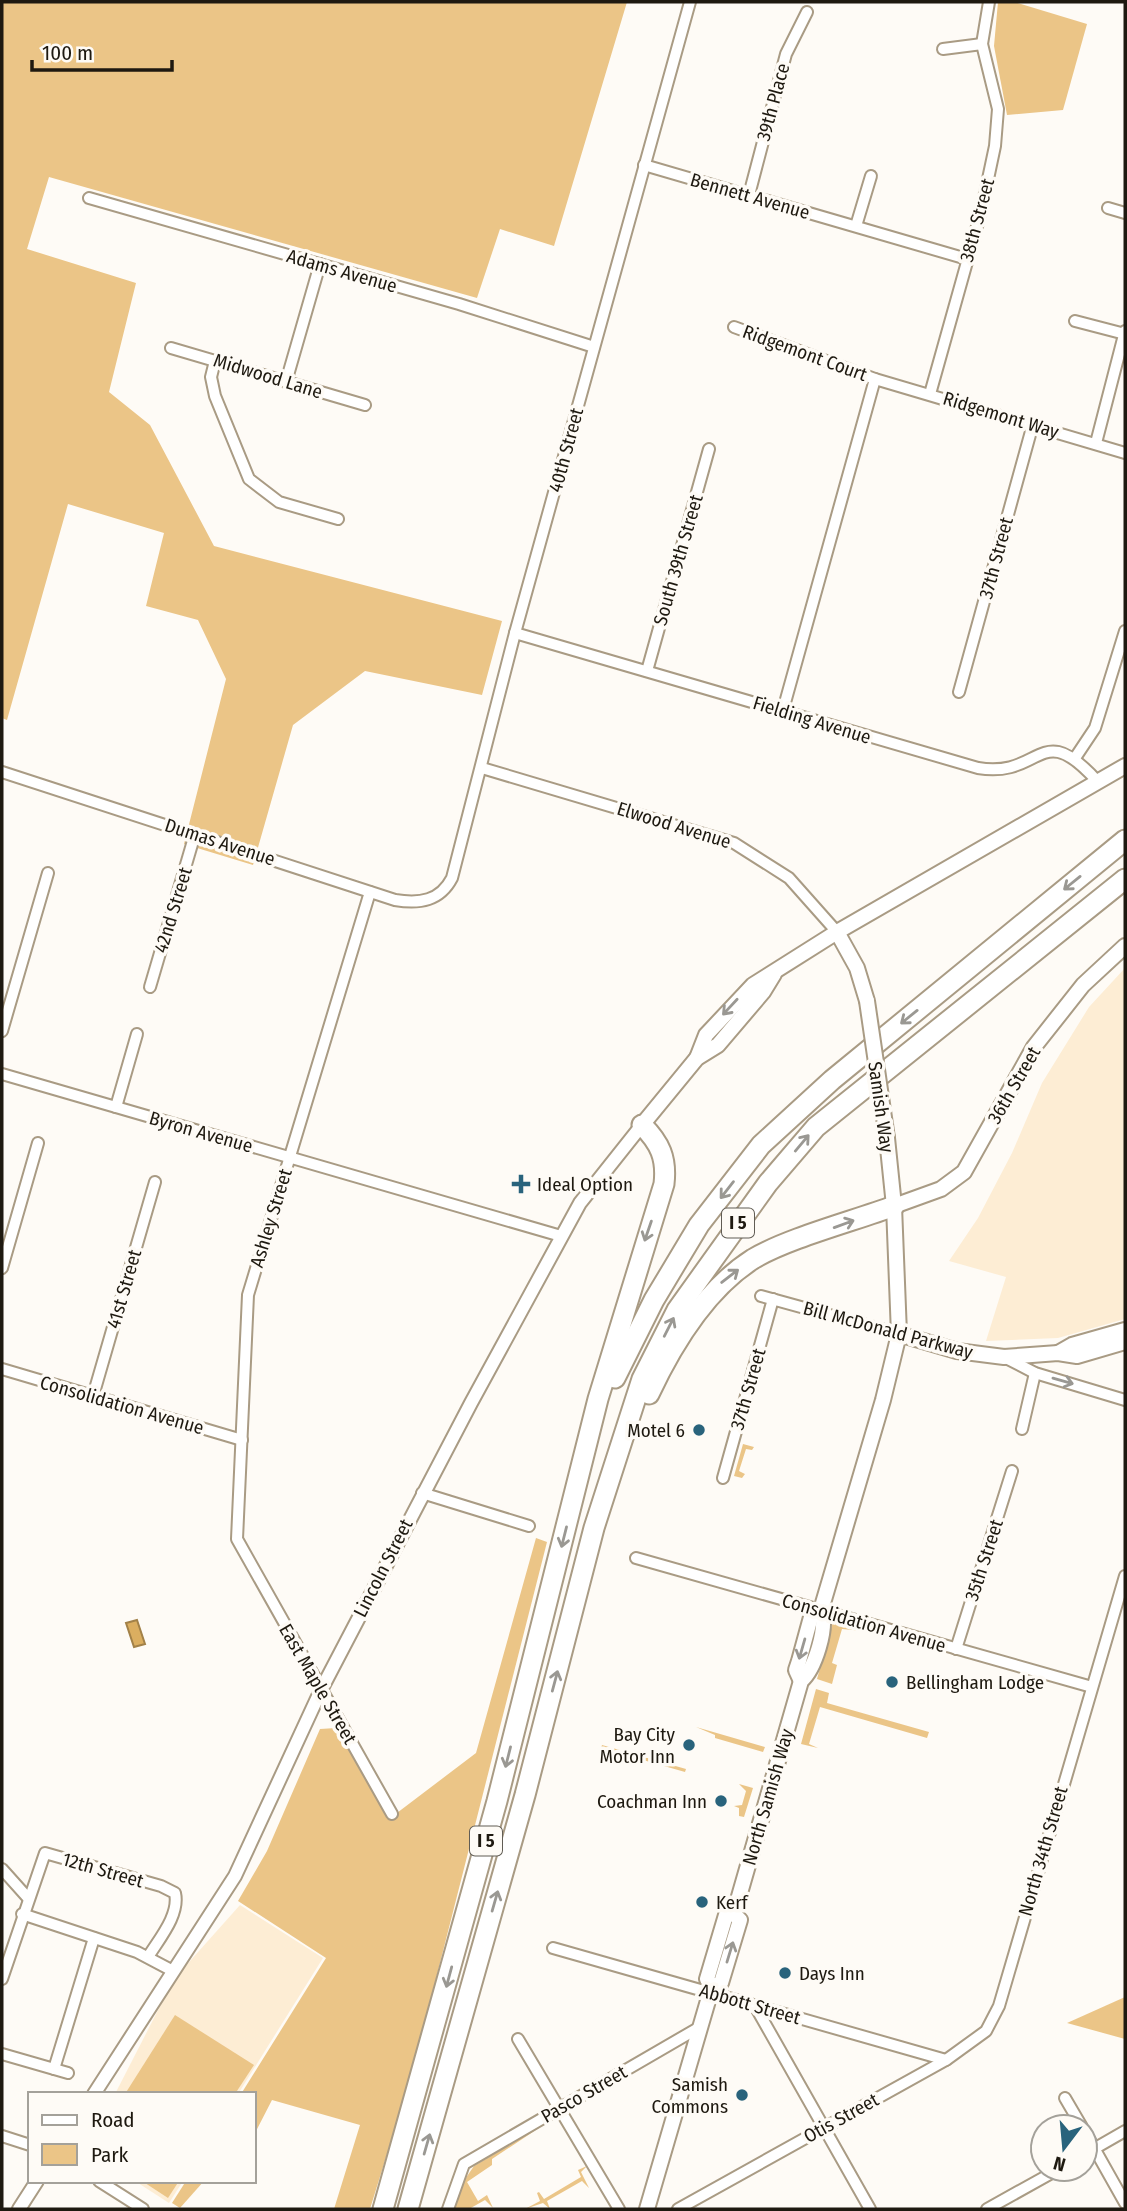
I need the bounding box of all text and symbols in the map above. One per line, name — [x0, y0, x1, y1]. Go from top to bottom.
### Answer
scale bar — [32, 28, 172, 72]
text: 100 m — [42, 40, 93, 66]
street label: 39th Place — [752, 61, 794, 143]
street label: Bennett Avenue — [688, 168, 812, 224]
street label: 38th Street — [955, 175, 999, 264]
street label: Adams Avenue — [284, 244, 400, 298]
street label: Ridgemont Court — [740, 320, 871, 386]
street label: Midwood Lane — [211, 349, 325, 403]
street label: Ridgemont Way — [940, 386, 1062, 444]
street label: 40th Street — [544, 404, 589, 495]
street label: South 39th Street — [648, 491, 708, 628]
street label: 37th Street — [974, 514, 1018, 601]
street label: Fielding Avenue — [750, 691, 874, 749]
street label: Elwood Avenue — [614, 797, 734, 853]
street label: Dumas Avenue — [162, 813, 278, 871]
street label: 42nd Street — [149, 863, 197, 956]
one-way arrow — [1064, 875, 1082, 891]
one-way arrow — [722, 998, 739, 1015]
one-way arrow — [900, 1009, 918, 1025]
street label: 36th Street — [983, 1042, 1046, 1128]
street label: Samish Way — [863, 1060, 899, 1155]
street label: Byron Avenue — [147, 1106, 255, 1158]
one-way arrow — [794, 1134, 810, 1152]
street label: Ashley Street — [245, 1165, 297, 1270]
place label: Ideal Option — [537, 1173, 633, 1196]
marker: Ideal Option — [511, 1174, 531, 1194]
one-way arrow — [719, 1180, 734, 1198]
road number: I 5 — [722, 1208, 754, 1238]
one-way arrow — [832, 1217, 854, 1229]
one-way arrow — [641, 1220, 653, 1242]
street label: 41st Street — [102, 1246, 146, 1331]
one-way arrow — [721, 1269, 739, 1284]
street label: Bill McDonald Parkway — [801, 1296, 976, 1364]
one-way arrow — [662, 1317, 676, 1338]
street label: 37th Street — [725, 1345, 771, 1432]
street label: Consolidation Avenue — [37, 1371, 207, 1439]
one-way arrow — [1052, 1376, 1074, 1389]
place label: Motel 6 — [627, 1419, 685, 1442]
marker: Motel 6 — [691, 1422, 707, 1438]
street label: Lincoln Street — [348, 1514, 418, 1621]
street label: 35th Street — [960, 1515, 1008, 1604]
one-way arrow — [557, 1525, 570, 1548]
street label: Consolidation Avenue — [779, 1589, 949, 1657]
street label: East Maple Street — [274, 1620, 362, 1749]
one-way arrow — [795, 1637, 808, 1660]
one-way arrow — [549, 1671, 562, 1693]
place label: Bellingham Lodge — [906, 1671, 1044, 1694]
marker: Bellingham Lodge — [884, 1674, 900, 1690]
place label: Bay City Motor Inn — [599, 1723, 676, 1768]
street label: North Samish Way — [738, 1726, 799, 1868]
marker: Bay City Motor Inn — [681, 1737, 697, 1753]
one-way arrow — [501, 1745, 514, 1768]
street label: North 34th Street — [1013, 1783, 1073, 1919]
place label: Coachman Inn — [597, 1790, 707, 1813]
marker: Coachman Inn — [713, 1793, 729, 1809]
road number: I 5 — [470, 1826, 502, 1856]
street label: 12th Street — [60, 1847, 147, 1893]
one-way arrow — [490, 1890, 503, 1912]
place label: Kerf — [716, 1891, 749, 1914]
marker: Kerf — [694, 1894, 710, 1910]
one-way arrow — [725, 1941, 738, 1963]
place label: Days Inn — [799, 1962, 865, 1985]
marker: Days Inn — [777, 1965, 793, 1981]
one-way arrow — [441, 1966, 454, 1988]
street label: Abbott Street — [697, 1979, 804, 2030]
street label: Pasco Street — [537, 2060, 632, 2128]
place label: Samish Commons — [651, 2073, 728, 2118]
marker: Samish Commons — [734, 2087, 750, 2103]
street label: Otis Street — [799, 2088, 883, 2148]
legend — [28, 2092, 256, 2183]
text: Road — [91, 2107, 135, 2133]
north arrow — [1029, 2113, 1099, 2183]
one-way arrow — [421, 2133, 434, 2155]
text: Park — [91, 2142, 129, 2168]
text: N — [1051, 2151, 1068, 2176]

